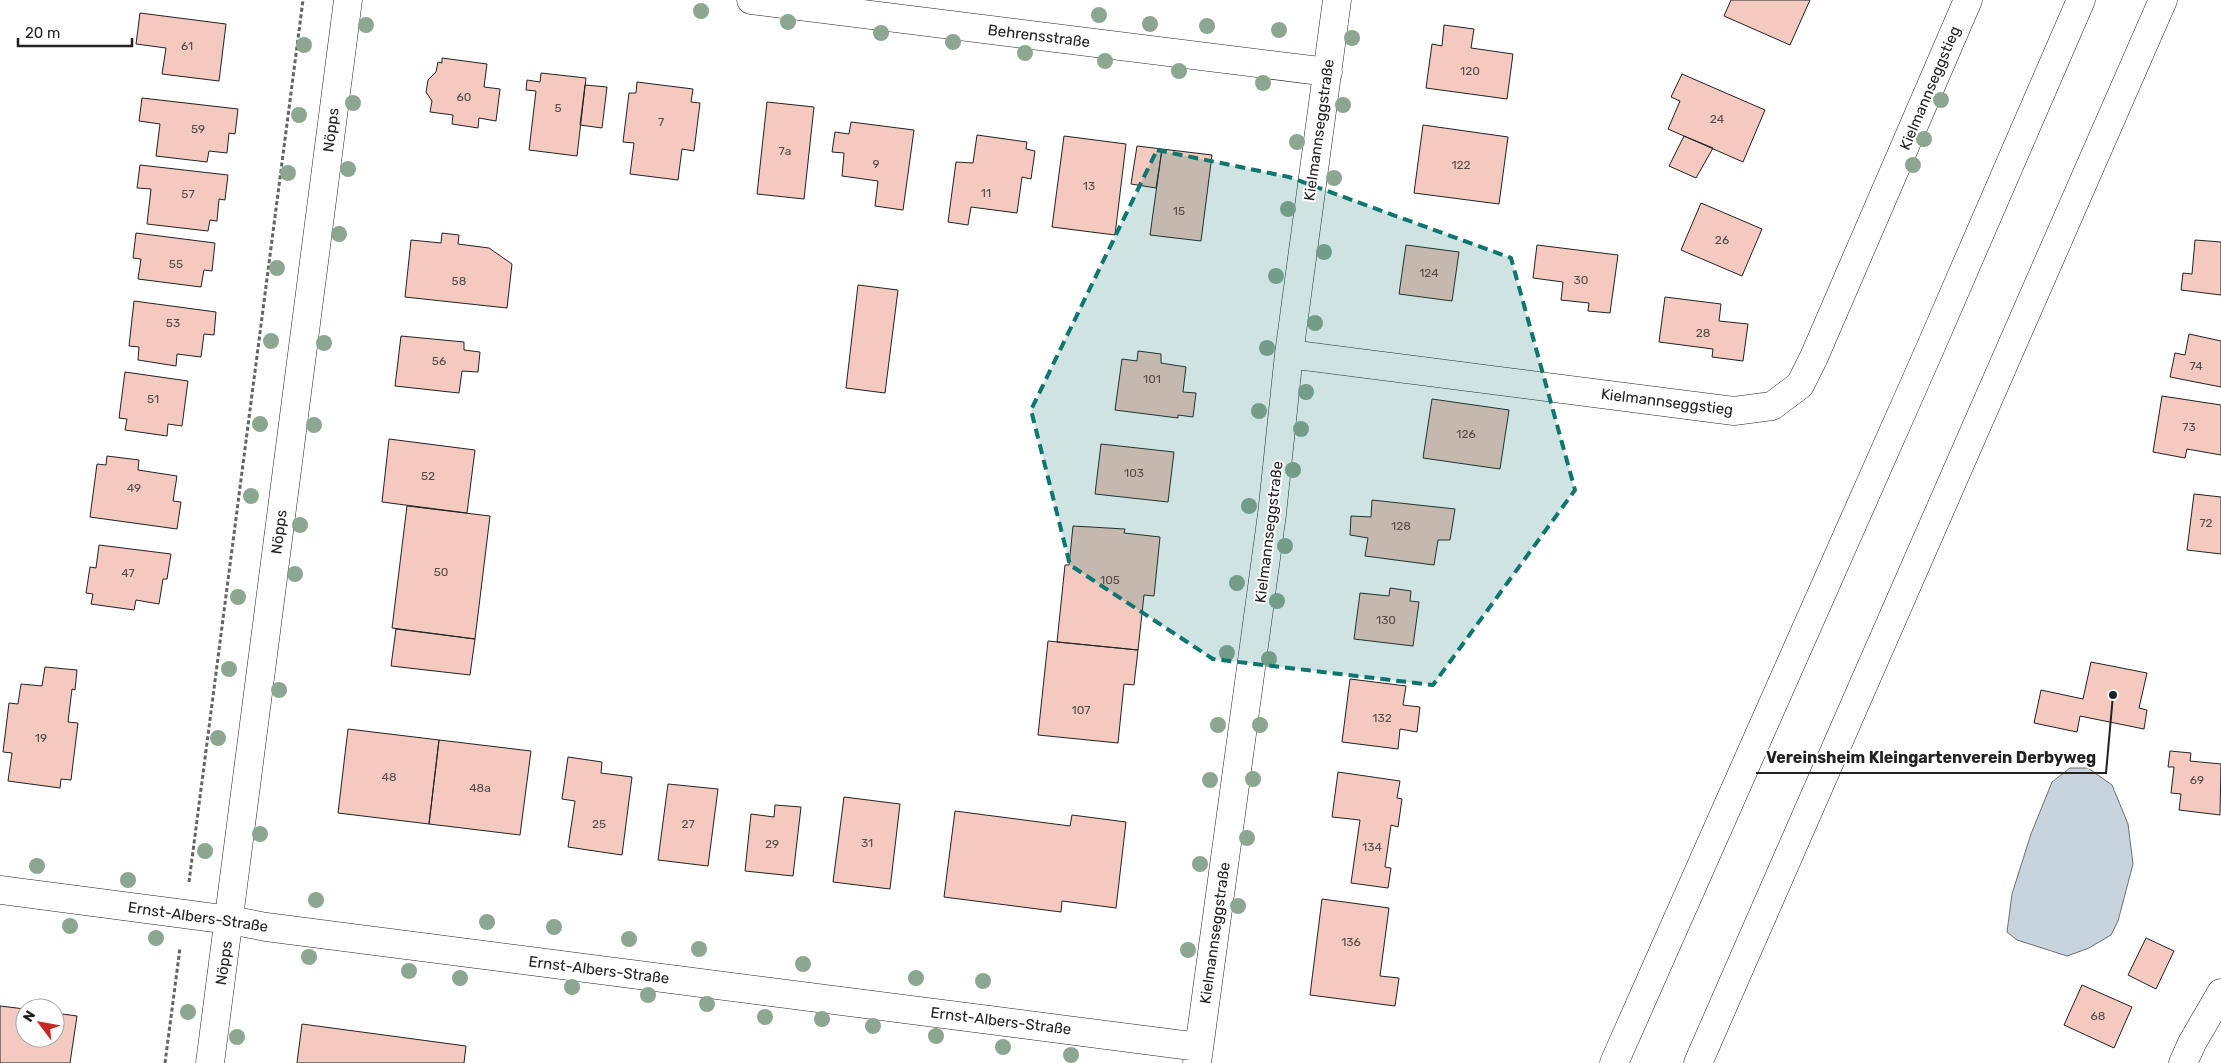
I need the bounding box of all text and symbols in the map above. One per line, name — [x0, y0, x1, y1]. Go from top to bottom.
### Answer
scale bar — [18, 15, 131, 47]
street label: Behrensstraße — [987, 21, 1091, 51]
street label: Kielmannseggstieg — [1896, 23, 1964, 153]
text: 20 m — [25, 24, 60, 42]
house number: 61 — [181, 39, 193, 53]
street label: Kielmannseggstraße — [1300, 58, 1338, 202]
house number: 120 — [1460, 64, 1480, 78]
house number: 60 — [457, 90, 471, 104]
house number: 5 — [554, 101, 562, 115]
street label: Nöpps — [319, 106, 343, 153]
house number: 24 — [1710, 112, 1725, 126]
house number: 7 — [658, 115, 664, 129]
house number: 59 — [191, 122, 205, 136]
house number: 7a — [779, 144, 791, 158]
house number: 9 — [872, 157, 880, 171]
house number: 122 — [1451, 158, 1471, 172]
house number: 13 — [1083, 179, 1095, 193]
house number: 11 — [981, 186, 991, 200]
house number: 57 — [181, 187, 195, 201]
house number: 15 — [1173, 204, 1185, 218]
house number: 26 — [1715, 233, 1729, 247]
house number: 55 — [169, 257, 183, 271]
house number: 124 — [1419, 266, 1439, 280]
house number: 30 — [1574, 273, 1588, 287]
house number: 58 — [452, 274, 466, 288]
house number: 53 — [166, 316, 180, 330]
house number: 28 — [1696, 326, 1710, 340]
house number: 56 — [432, 354, 446, 368]
house number: 74 — [2189, 359, 2203, 373]
house number: 101 — [1143, 372, 1161, 386]
street label: Kielmannseggstieg — [1600, 385, 1734, 419]
house number: 51 — [147, 392, 159, 406]
house number: 73 — [2182, 420, 2196, 434]
house number: 126 — [1456, 427, 1476, 441]
street label: Kielmannseggstraße — [1251, 460, 1287, 604]
house number: 103 — [1124, 466, 1144, 480]
house number: 52 — [421, 469, 435, 483]
house number: 49 — [127, 481, 141, 495]
street label: Nöpps — [267, 508, 291, 555]
house number: 72 — [2199, 516, 2213, 530]
house number: 128 — [1391, 519, 1411, 533]
house number: 50 — [434, 565, 448, 579]
house number: 47 — [121, 566, 135, 580]
house number: 105 — [1100, 573, 1120, 587]
house number: 130 — [1376, 613, 1396, 627]
house number: 107 — [1072, 703, 1090, 717]
house number: 132 — [1372, 711, 1392, 725]
house number: 19 — [35, 731, 47, 745]
callout: Vereinsheim Kleingartenverein Derbyweg — [1756, 742, 2106, 773]
text: Vereinsheim Kleingartenverein Derbyweg — [1766, 748, 2096, 767]
house number: 48 — [381, 770, 397, 784]
house number: 69 — [2190, 773, 2204, 787]
house number: 48a — [469, 781, 491, 795]
house number: 25 — [592, 817, 606, 831]
house number: 27 — [681, 817, 695, 831]
house number: 31 — [861, 836, 873, 850]
house number: 29 — [765, 837, 779, 851]
house number: 134 — [1362, 840, 1382, 854]
street label: Kielmannseggstraße — [1196, 861, 1234, 1005]
street label: Ernst-Albers-Straße — [127, 898, 269, 936]
house number: 136 — [1341, 935, 1361, 949]
street label: Nöpps — [212, 939, 236, 986]
street label: Ernst-Albers-Straße — [528, 952, 670, 988]
north arrow — [15, 998, 65, 1048]
street label: Ernst-Albers-Straße — [930, 1003, 1072, 1039]
text: N — [20, 1008, 39, 1025]
house number: 68 — [2091, 1009, 2105, 1023]

